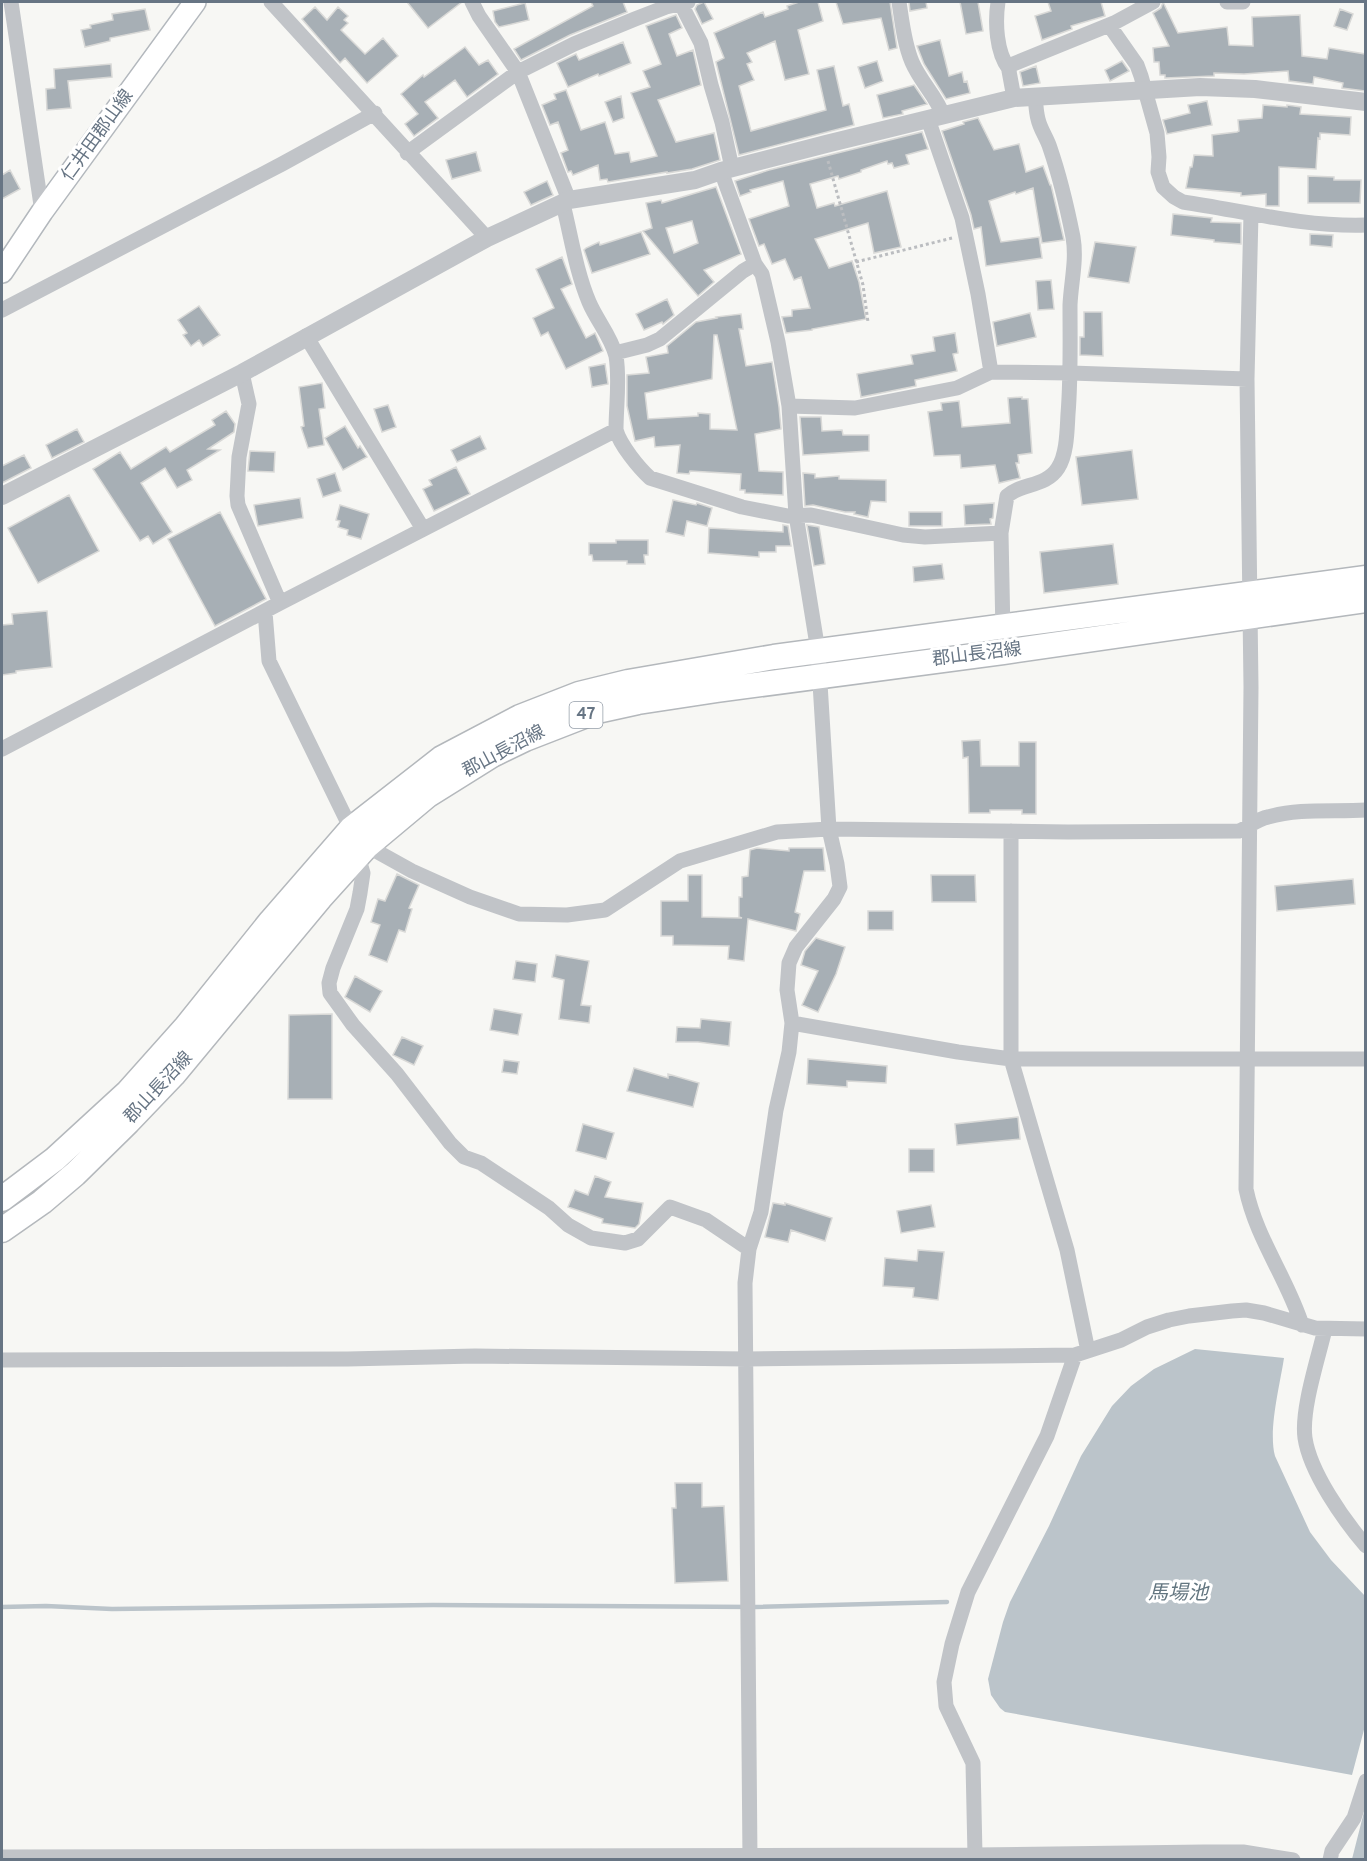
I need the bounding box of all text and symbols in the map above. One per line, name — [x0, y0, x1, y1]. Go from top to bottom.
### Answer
street label: 仁井田郡山線 — [57, 86, 139, 186]
street label: 郡山長沼線 — [931, 638, 1023, 672]
road number: 47 — [570, 702, 602, 728]
street label: 郡山長沼線 — [459, 721, 549, 783]
street label: 郡山長沼線 — [120, 1047, 198, 1129]
water label: 馬場池 — [1148, 1581, 1210, 1607]

